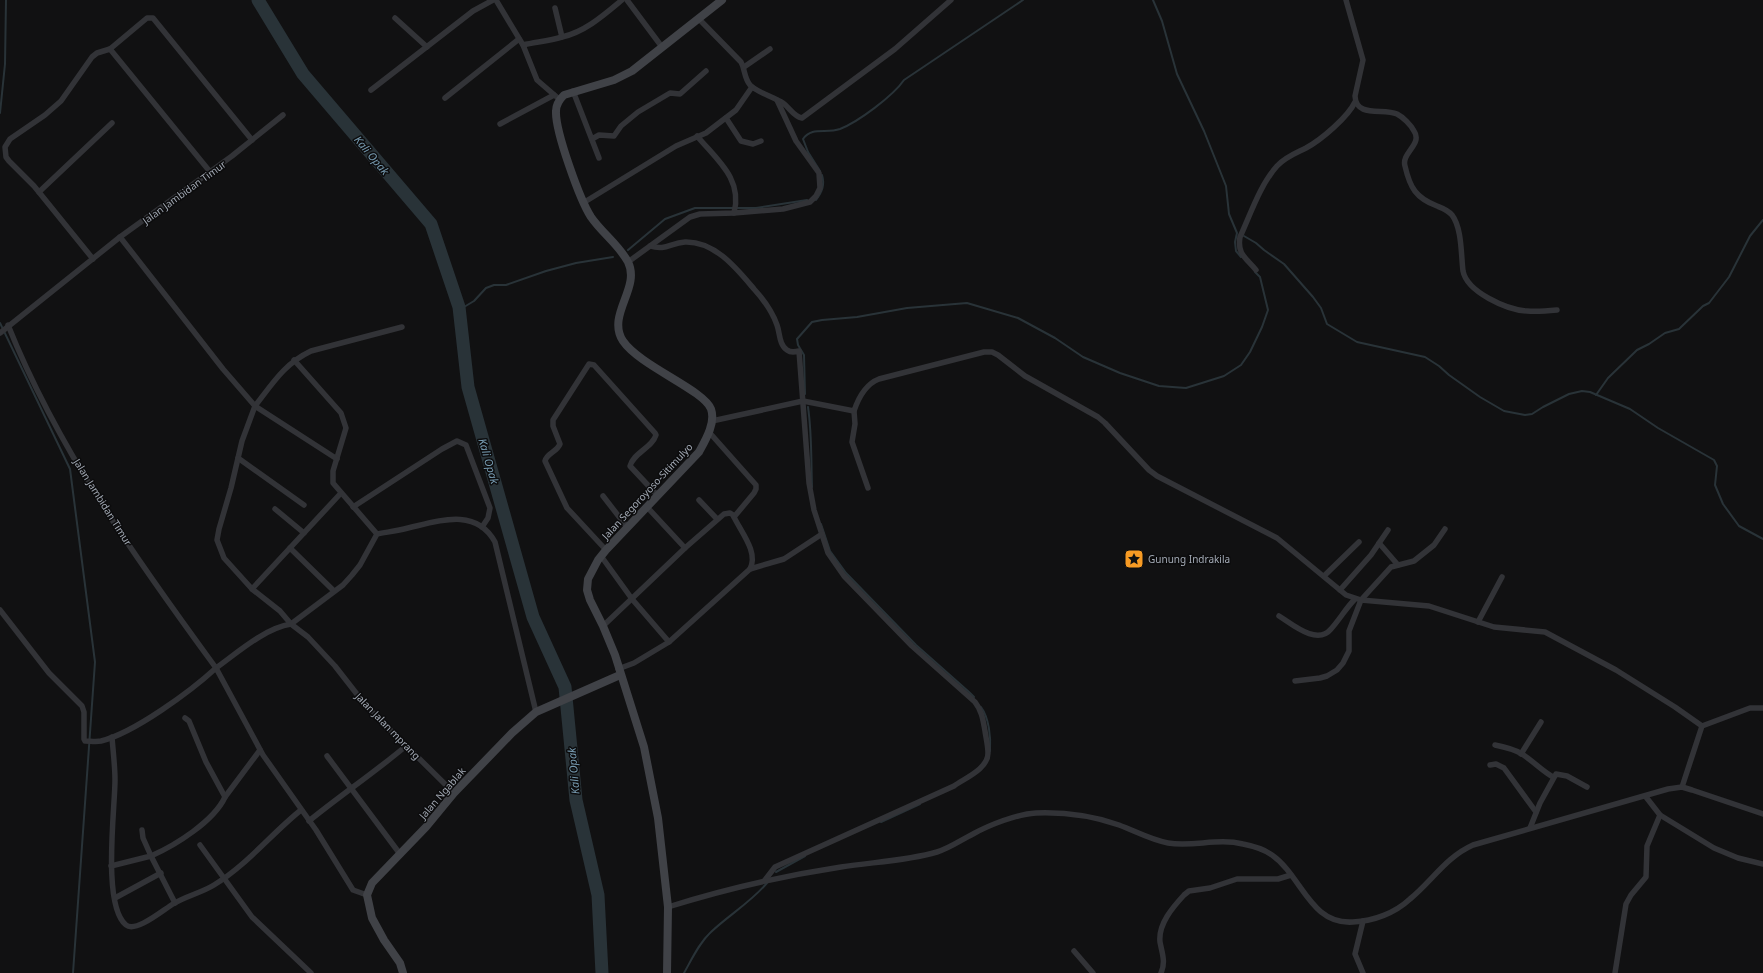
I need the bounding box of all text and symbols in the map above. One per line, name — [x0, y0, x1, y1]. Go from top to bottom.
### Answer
water label: Kali Opak — [351, 132, 393, 178]
street label: Jalan Jambidan Timur — [139, 157, 229, 228]
water label: Kali Opak — [475, 436, 503, 486]
street label: Jalan Segoroyoso-Sitimulyo — [598, 440, 695, 543]
street label: Jalan Jambidan Timur — [70, 455, 135, 548]
place icon: Gunung Indrakila — [1123, 548, 1145, 570]
place label: Gunung Indrakila — [1148, 552, 1230, 566]
street label: Jalan Jalan mprang — [352, 689, 424, 763]
water label: Kali Opak — [563, 746, 583, 795]
street label: Jalan Ngablak — [415, 764, 469, 823]

